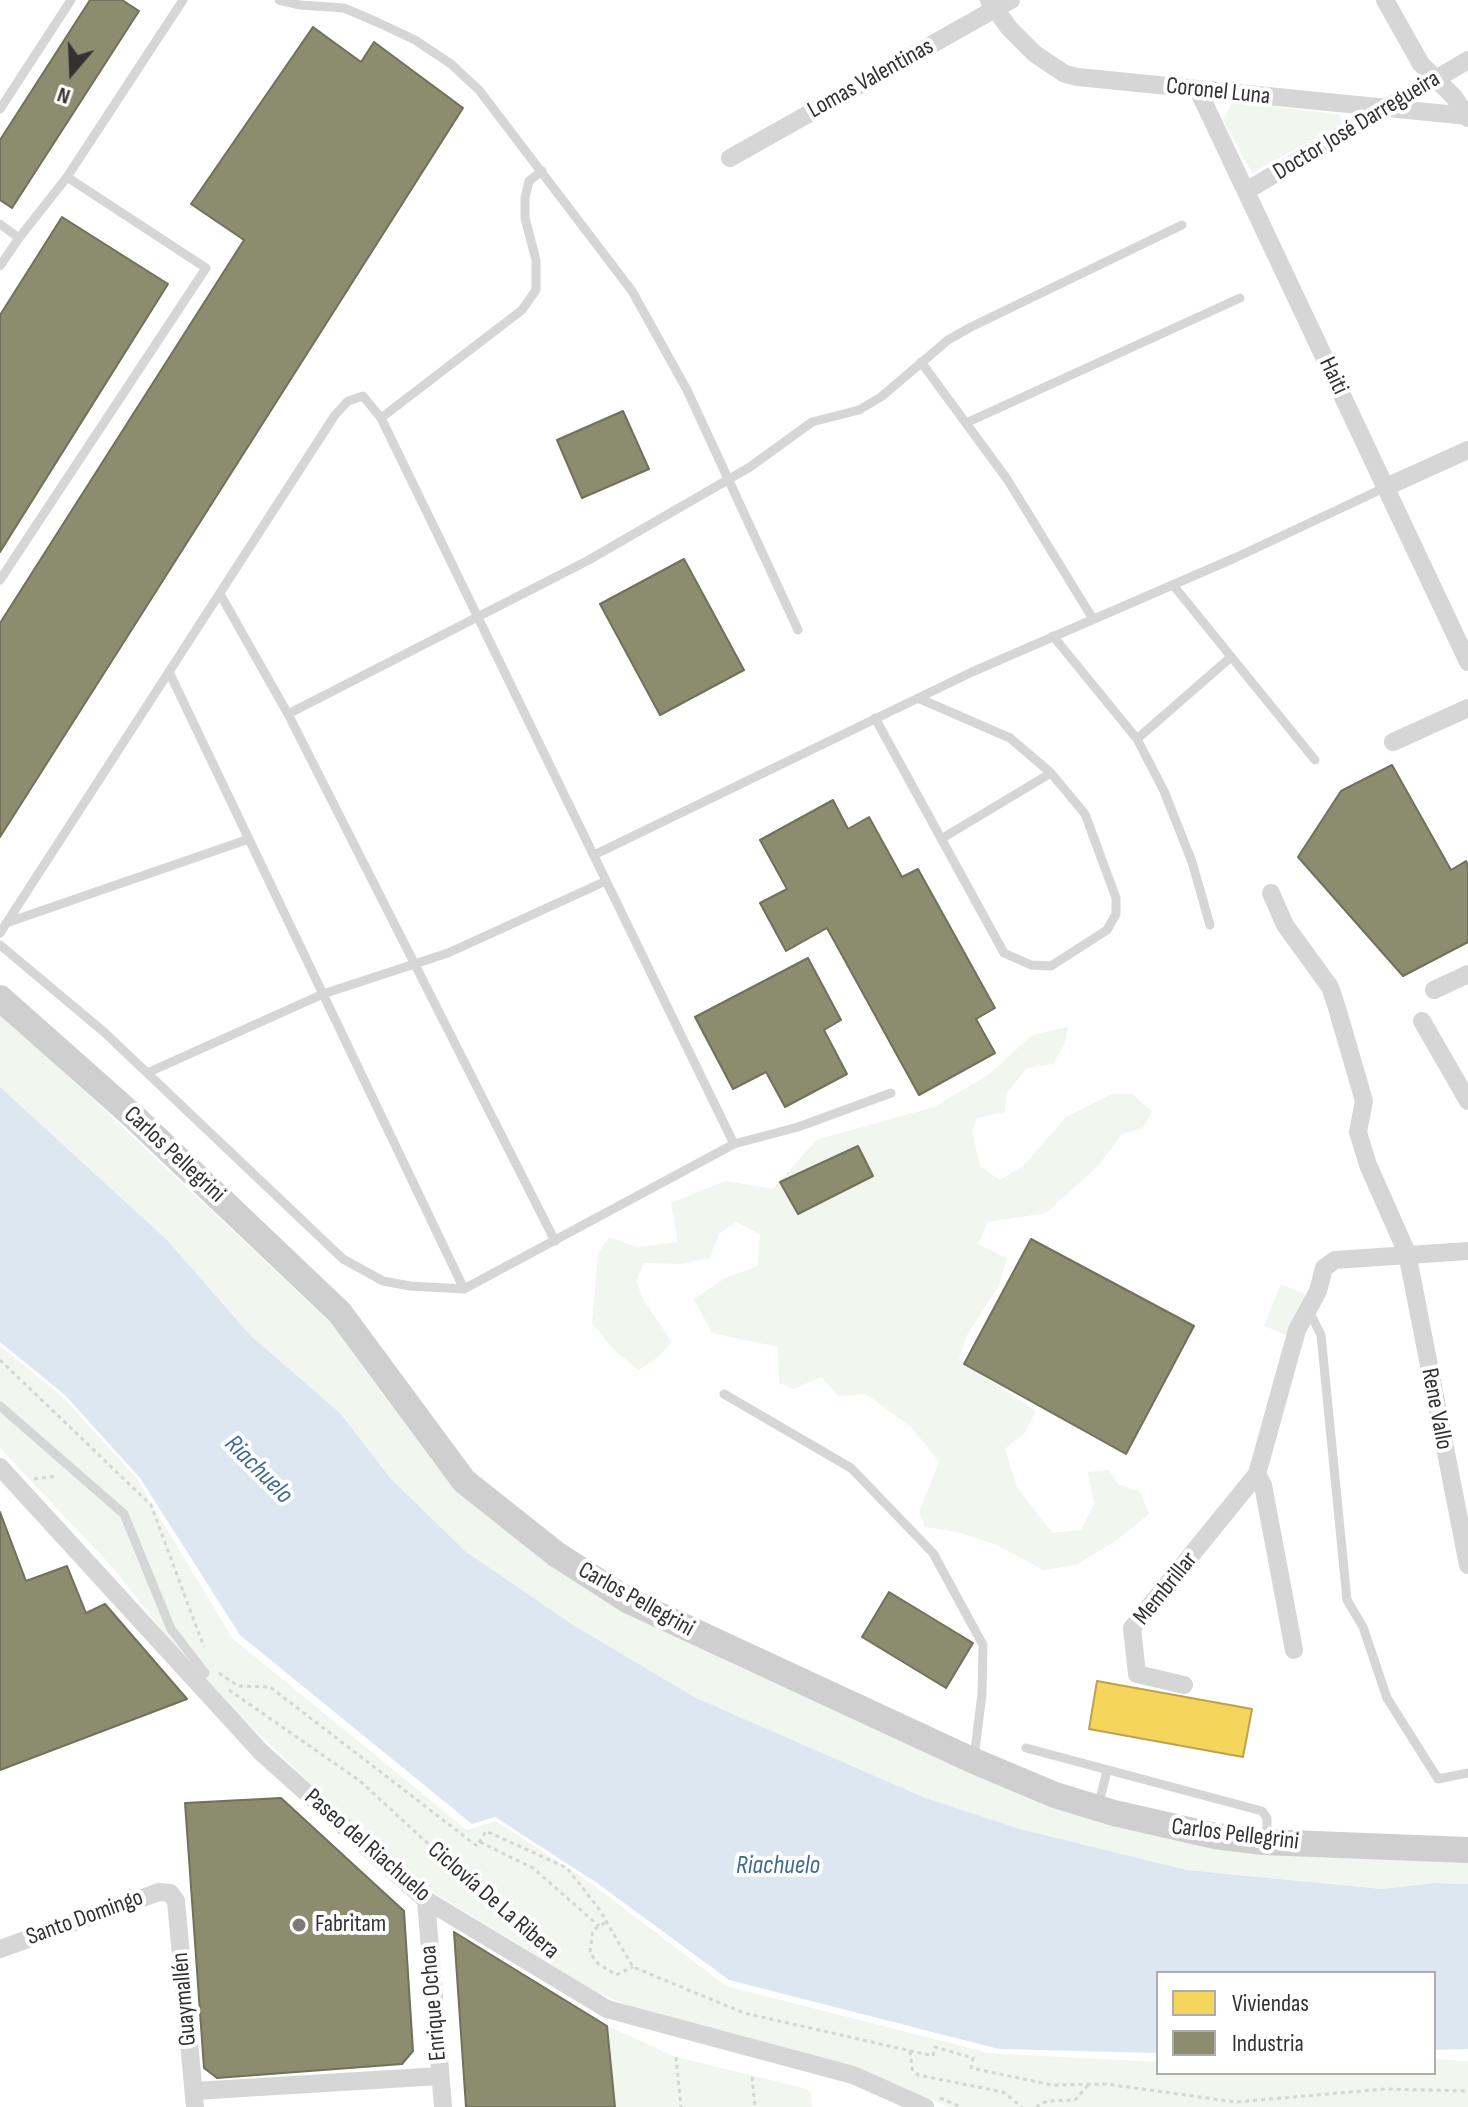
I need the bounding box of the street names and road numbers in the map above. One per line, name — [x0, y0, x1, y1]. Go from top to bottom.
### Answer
street label: Lomas Valentinas — [803, 33, 939, 125]
street label: Doctor José Darregueira — [1268, 65, 1446, 187]
street label: Coronel Luna — [1165, 72, 1271, 112]
street label: Haiti — [1312, 353, 1354, 399]
street label: Carlos Pellegrini — [117, 1101, 231, 1209]
street label: Rene Vallo — [1414, 1366, 1458, 1452]
street label: Membrillar — [1128, 1547, 1204, 1631]
street label: Carlos Pellegrini — [573, 1556, 699, 1644]
street label: Paseo del Riachuelo — [298, 1783, 436, 1909]
street label: Carlos Pellegrini — [1170, 1813, 1300, 1857]
street label: Ciclovía De La Ribera — [421, 1836, 565, 1966]
street label: Santo Domingo — [23, 1884, 147, 1952]
street label: Enrique Ochoa — [415, 1944, 453, 2062]
street label: Guaymallén — [167, 1951, 203, 2047]

